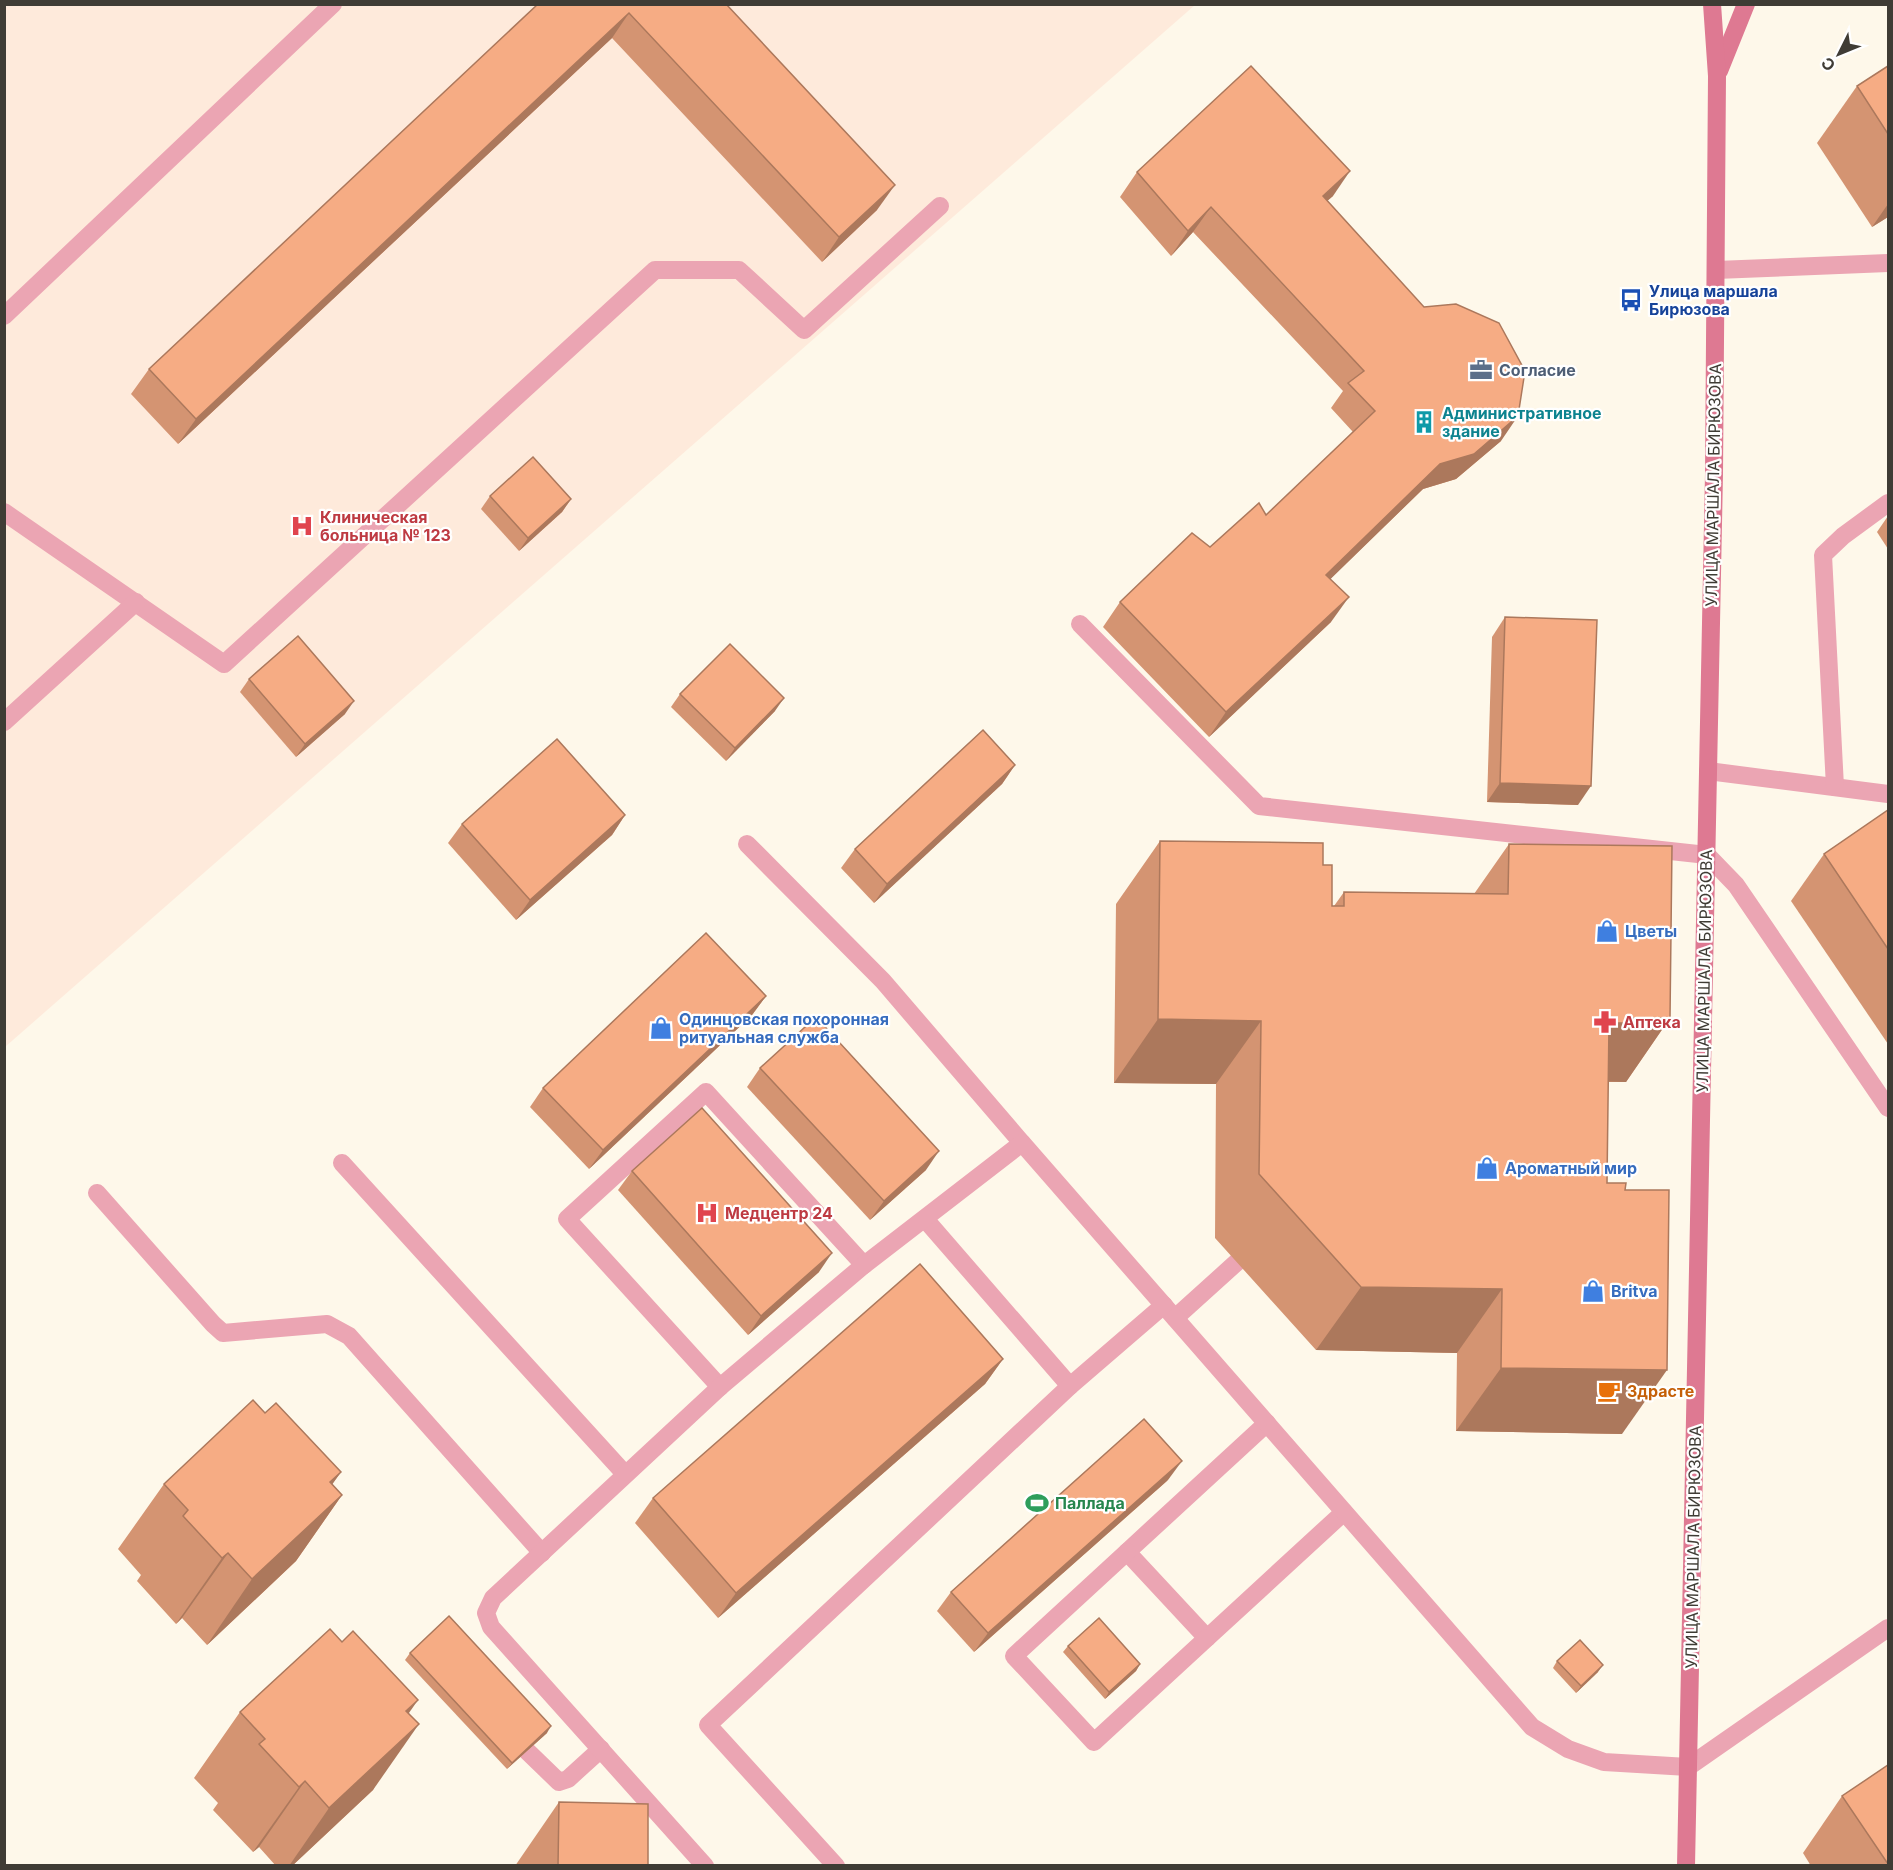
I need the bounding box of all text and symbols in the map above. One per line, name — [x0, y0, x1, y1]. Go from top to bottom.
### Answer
north arrow — [1809, 24, 1869, 84]
text: С — [1817, 53, 1839, 75]
place label: Улица маршала Бирюзова — [1649, 281, 1778, 319]
bus stop icon: Улица маршала Бирюзова — [1618, 287, 1644, 313]
office icon: Согласие — [1468, 357, 1494, 383]
place label: Согласие — [1499, 360, 1576, 380]
street label: УЛИЦА МАРШАЛА БИРЮЗОВА — [1701, 363, 1725, 607]
place label: Административное здание — [1442, 403, 1602, 441]
building icon: Административное здание — [1411, 409, 1437, 435]
place label: Клиническая больница № 123 — [320, 507, 451, 545]
hospital icon: Клиническая больница № 123 — [289, 513, 315, 539]
street label: УЛИЦА МАРШАЛА БИРЮЗОВА — [1692, 849, 1716, 1093]
shop icon: Цветы — [1594, 918, 1620, 944]
place label: Цветы — [1625, 921, 1677, 941]
place label: Одинцовская похоронная ритуальная служба — [679, 1009, 889, 1047]
pharmacy icon: Аптека — [1592, 1009, 1618, 1035]
place label: Аптека — [1623, 1012, 1681, 1032]
shop icon: Одинцовская похоронная ритуальная служба — [648, 1015, 674, 1041]
shop icon: Ароматный мир — [1474, 1155, 1500, 1181]
place label: Ароматный мир — [1505, 1158, 1637, 1178]
hospital icon: Медцентр 24 — [694, 1200, 720, 1226]
place label: Медцентр 24 — [725, 1203, 833, 1223]
shop icon: Britva — [1580, 1278, 1606, 1304]
place label: Britva — [1611, 1281, 1658, 1301]
cafe icon: Здрасте — [1596, 1378, 1622, 1404]
place label: Здрасте — [1627, 1381, 1694, 1401]
street label: УЛИЦА МАРШАЛА БИРЮЗОВА — [1681, 1425, 1705, 1669]
sports icon: Паллада — [1024, 1490, 1050, 1516]
place label: Паллада — [1055, 1493, 1125, 1513]

